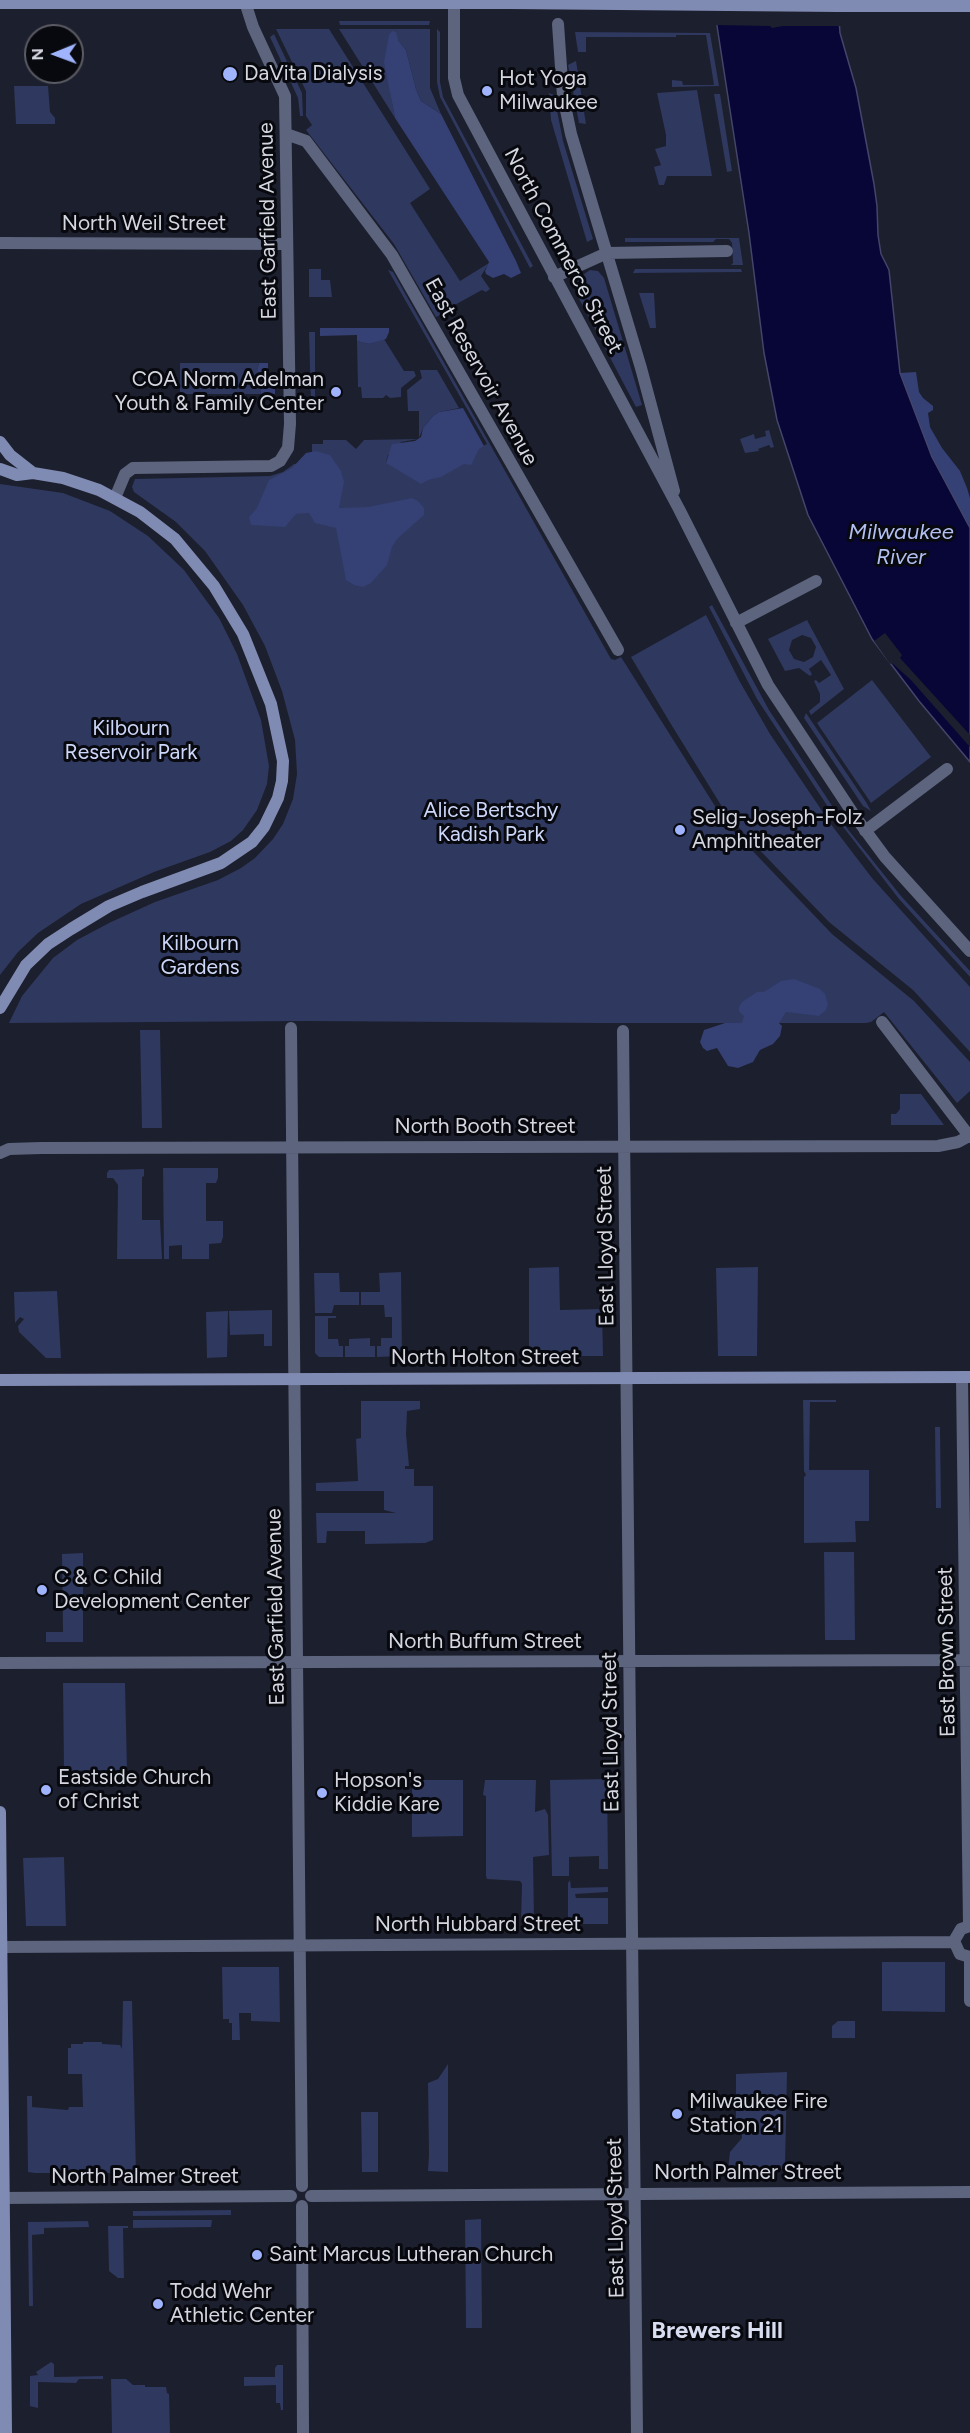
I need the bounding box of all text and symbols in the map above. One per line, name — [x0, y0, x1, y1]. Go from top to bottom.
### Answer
north arrow — [24, 24, 84, 84]
text: N — [28, 48, 47, 61]
place label: DaVita Dialysis — [244, 61, 383, 87]
marker: DaVita Dialysis — [221, 65, 239, 83]
place label: Hot Yoga Milwaukee — [499, 66, 598, 116]
marker: Hot Yoga Milwaukee — [480, 84, 494, 98]
street label: East Garfield Avenue — [254, 122, 282, 320]
street label: North Commerce Street — [498, 144, 628, 358]
street label: North Weil Street — [62, 211, 226, 237]
street label: East Reservoir Avenue — [419, 274, 543, 470]
place label: COA Norm Adelman Youth & Family Center — [115, 367, 324, 417]
marker: COA Norm Adelman Youth & Family Center — [329, 385, 343, 399]
water label: Milwaukee River — [848, 520, 954, 572]
park label: Kilbourn Reservoir Park — [65, 716, 197, 766]
park label: Alice Bertschy Kadish Park — [424, 798, 558, 848]
place label: Selig-Joseph-Folz Amphitheater — [692, 805, 862, 855]
marker: Selig-Joseph-Folz Amphitheater — [673, 823, 687, 837]
park label: Kilbourn Gardens — [160, 931, 240, 981]
street label: North Booth Street — [394, 1114, 576, 1140]
street label: East Lloyd Street — [592, 1165, 620, 1327]
street label: North Holton Street — [391, 1345, 579, 1371]
street label: East Garfield Avenue — [262, 1508, 290, 1706]
place label: C & C Child Development Center — [54, 1565, 250, 1615]
street label: East Brown Street — [933, 1567, 961, 1737]
marker: C & C Child Development Center — [35, 1583, 49, 1597]
street label: North Buffum Street — [388, 1629, 582, 1655]
street label: East Lloyd Street — [597, 1651, 625, 1813]
place label: Eastside Church of Christ — [58, 1765, 211, 1815]
place label: Hopson's Kiddie Kare — [334, 1768, 440, 1818]
marker: Eastside Church of Christ — [39, 1783, 53, 1797]
marker: Hopson's Kiddie Kare — [315, 1786, 329, 1800]
street label: North Hubbard Street — [375, 1912, 581, 1938]
place label: Milwaukee Fire Station 21 — [689, 2089, 828, 2139]
marker: Milwaukee Fire Station 21 — [670, 2107, 684, 2121]
street label: East Lloyd Street — [602, 2137, 630, 2299]
street label: North Palmer Street — [654, 2160, 842, 2186]
street label: North Palmer Street — [51, 2164, 239, 2190]
place label: Saint Marcus Lutheran Church — [269, 2242, 553, 2268]
marker: Saint Marcus Lutheran Church — [250, 2248, 264, 2262]
place label: Todd Wehr Athletic Center — [170, 2279, 314, 2329]
marker: Todd Wehr Athletic Center — [151, 2297, 165, 2311]
district label: Brewers Hill — [651, 2317, 783, 2345]

